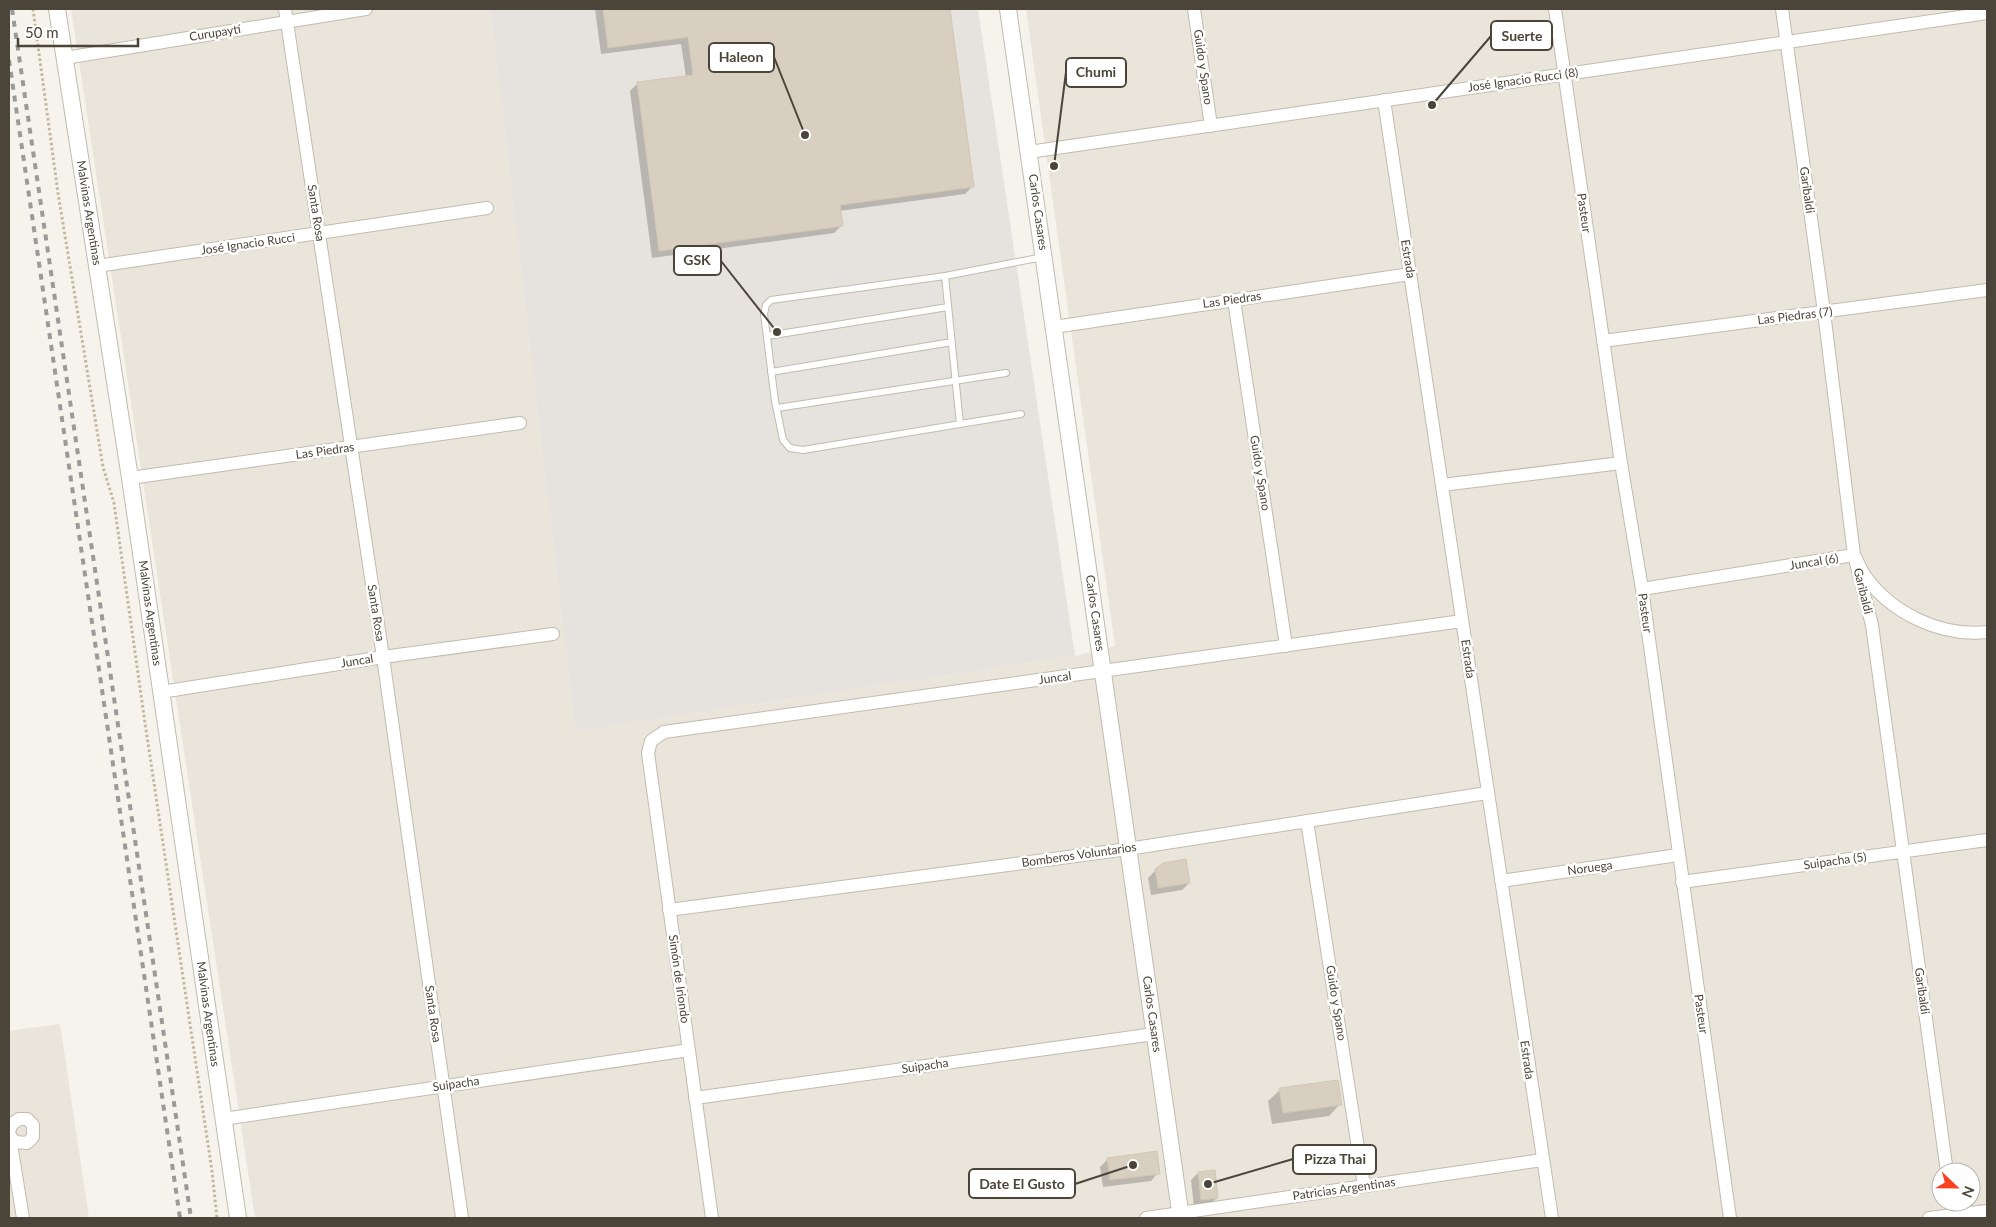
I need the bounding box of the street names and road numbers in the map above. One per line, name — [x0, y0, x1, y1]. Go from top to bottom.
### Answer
street label: Curupaytí — [188, 21, 242, 44]
street label: Guido y Spano — [1191, 28, 1216, 106]
street label: José Ignacio Rucci (8) — [1467, 64, 1579, 95]
street label: Malvinas Argentinas — [74, 159, 105, 266]
street label: Garibaldi — [1797, 166, 1818, 214]
street label: Carlos Casares — [1026, 173, 1051, 251]
street label: Santa Rosa — [305, 183, 328, 242]
street label: Pasteur — [1574, 192, 1595, 234]
street label: José Ignacio Rucci — [200, 229, 296, 258]
street label: Estrada — [1398, 238, 1419, 280]
street label: Las Piedras — [1202, 288, 1262, 311]
street label: Las Piedras (7) — [1757, 303, 1833, 328]
street label: Guido y Spano — [1247, 434, 1274, 512]
street label: Las Piedras — [295, 439, 355, 462]
street label: Juncal (6) — [1788, 550, 1839, 573]
street label: Malvinas Argentinas — [136, 559, 165, 666]
street label: Garibaldi — [1851, 566, 1876, 616]
street label: Carlos Casares — [1083, 574, 1108, 652]
street label: Santa Rosa — [365, 583, 388, 642]
street label: Pasteur — [1635, 592, 1656, 634]
street label: Estrada — [1458, 638, 1479, 679]
street label: Juncal — [340, 651, 374, 670]
street label: Juncal — [1038, 668, 1072, 687]
street label: Bomberos Voluntarios — [1021, 839, 1137, 870]
street label: Suipacha (5) — [1802, 849, 1867, 872]
street label: Noruega — [1566, 857, 1613, 878]
street label: Simón de Iriondo — [666, 934, 693, 1024]
street label: Malvinas Argentinas — [194, 960, 223, 1067]
street label: Guido y Spano — [1323, 964, 1350, 1042]
street label: Garibaldi — [1912, 967, 1933, 1015]
street label: Carlos Casares — [1140, 975, 1165, 1053]
street label: Santa Rosa — [422, 984, 445, 1043]
street label: Pasteur — [1691, 993, 1712, 1035]
street label: Estrada — [1517, 1039, 1538, 1080]
street label: Suipacha — [901, 1055, 949, 1076]
street label: Suipacha — [432, 1073, 480, 1094]
street label: Patricias Argentinas — [1292, 1174, 1396, 1203]

